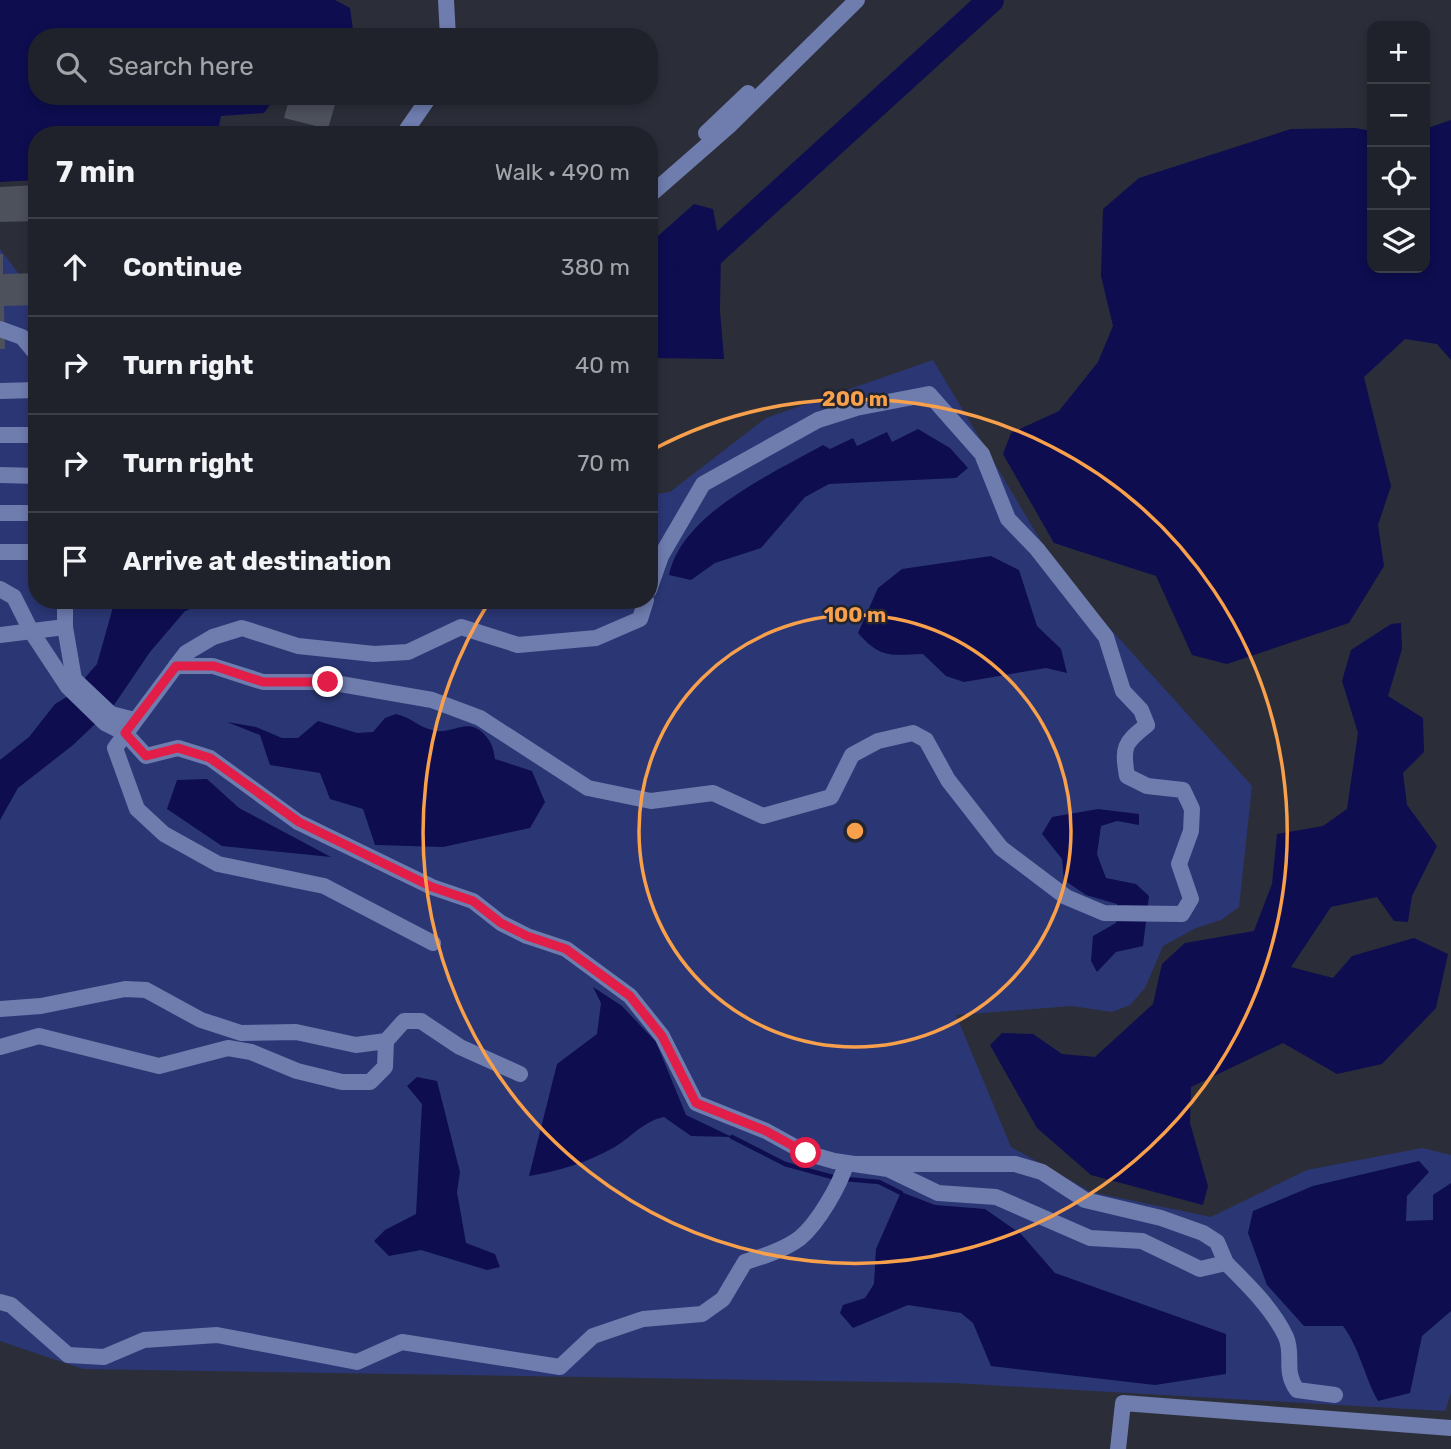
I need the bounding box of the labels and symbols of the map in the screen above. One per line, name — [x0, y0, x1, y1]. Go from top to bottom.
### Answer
text: 200 m — [822, 386, 888, 411]
text: 100 m — [824, 602, 886, 627]
route end — [312, 666, 343, 697]
centre of rings — [843, 819, 867, 843]
route start — [790, 1137, 821, 1168]

